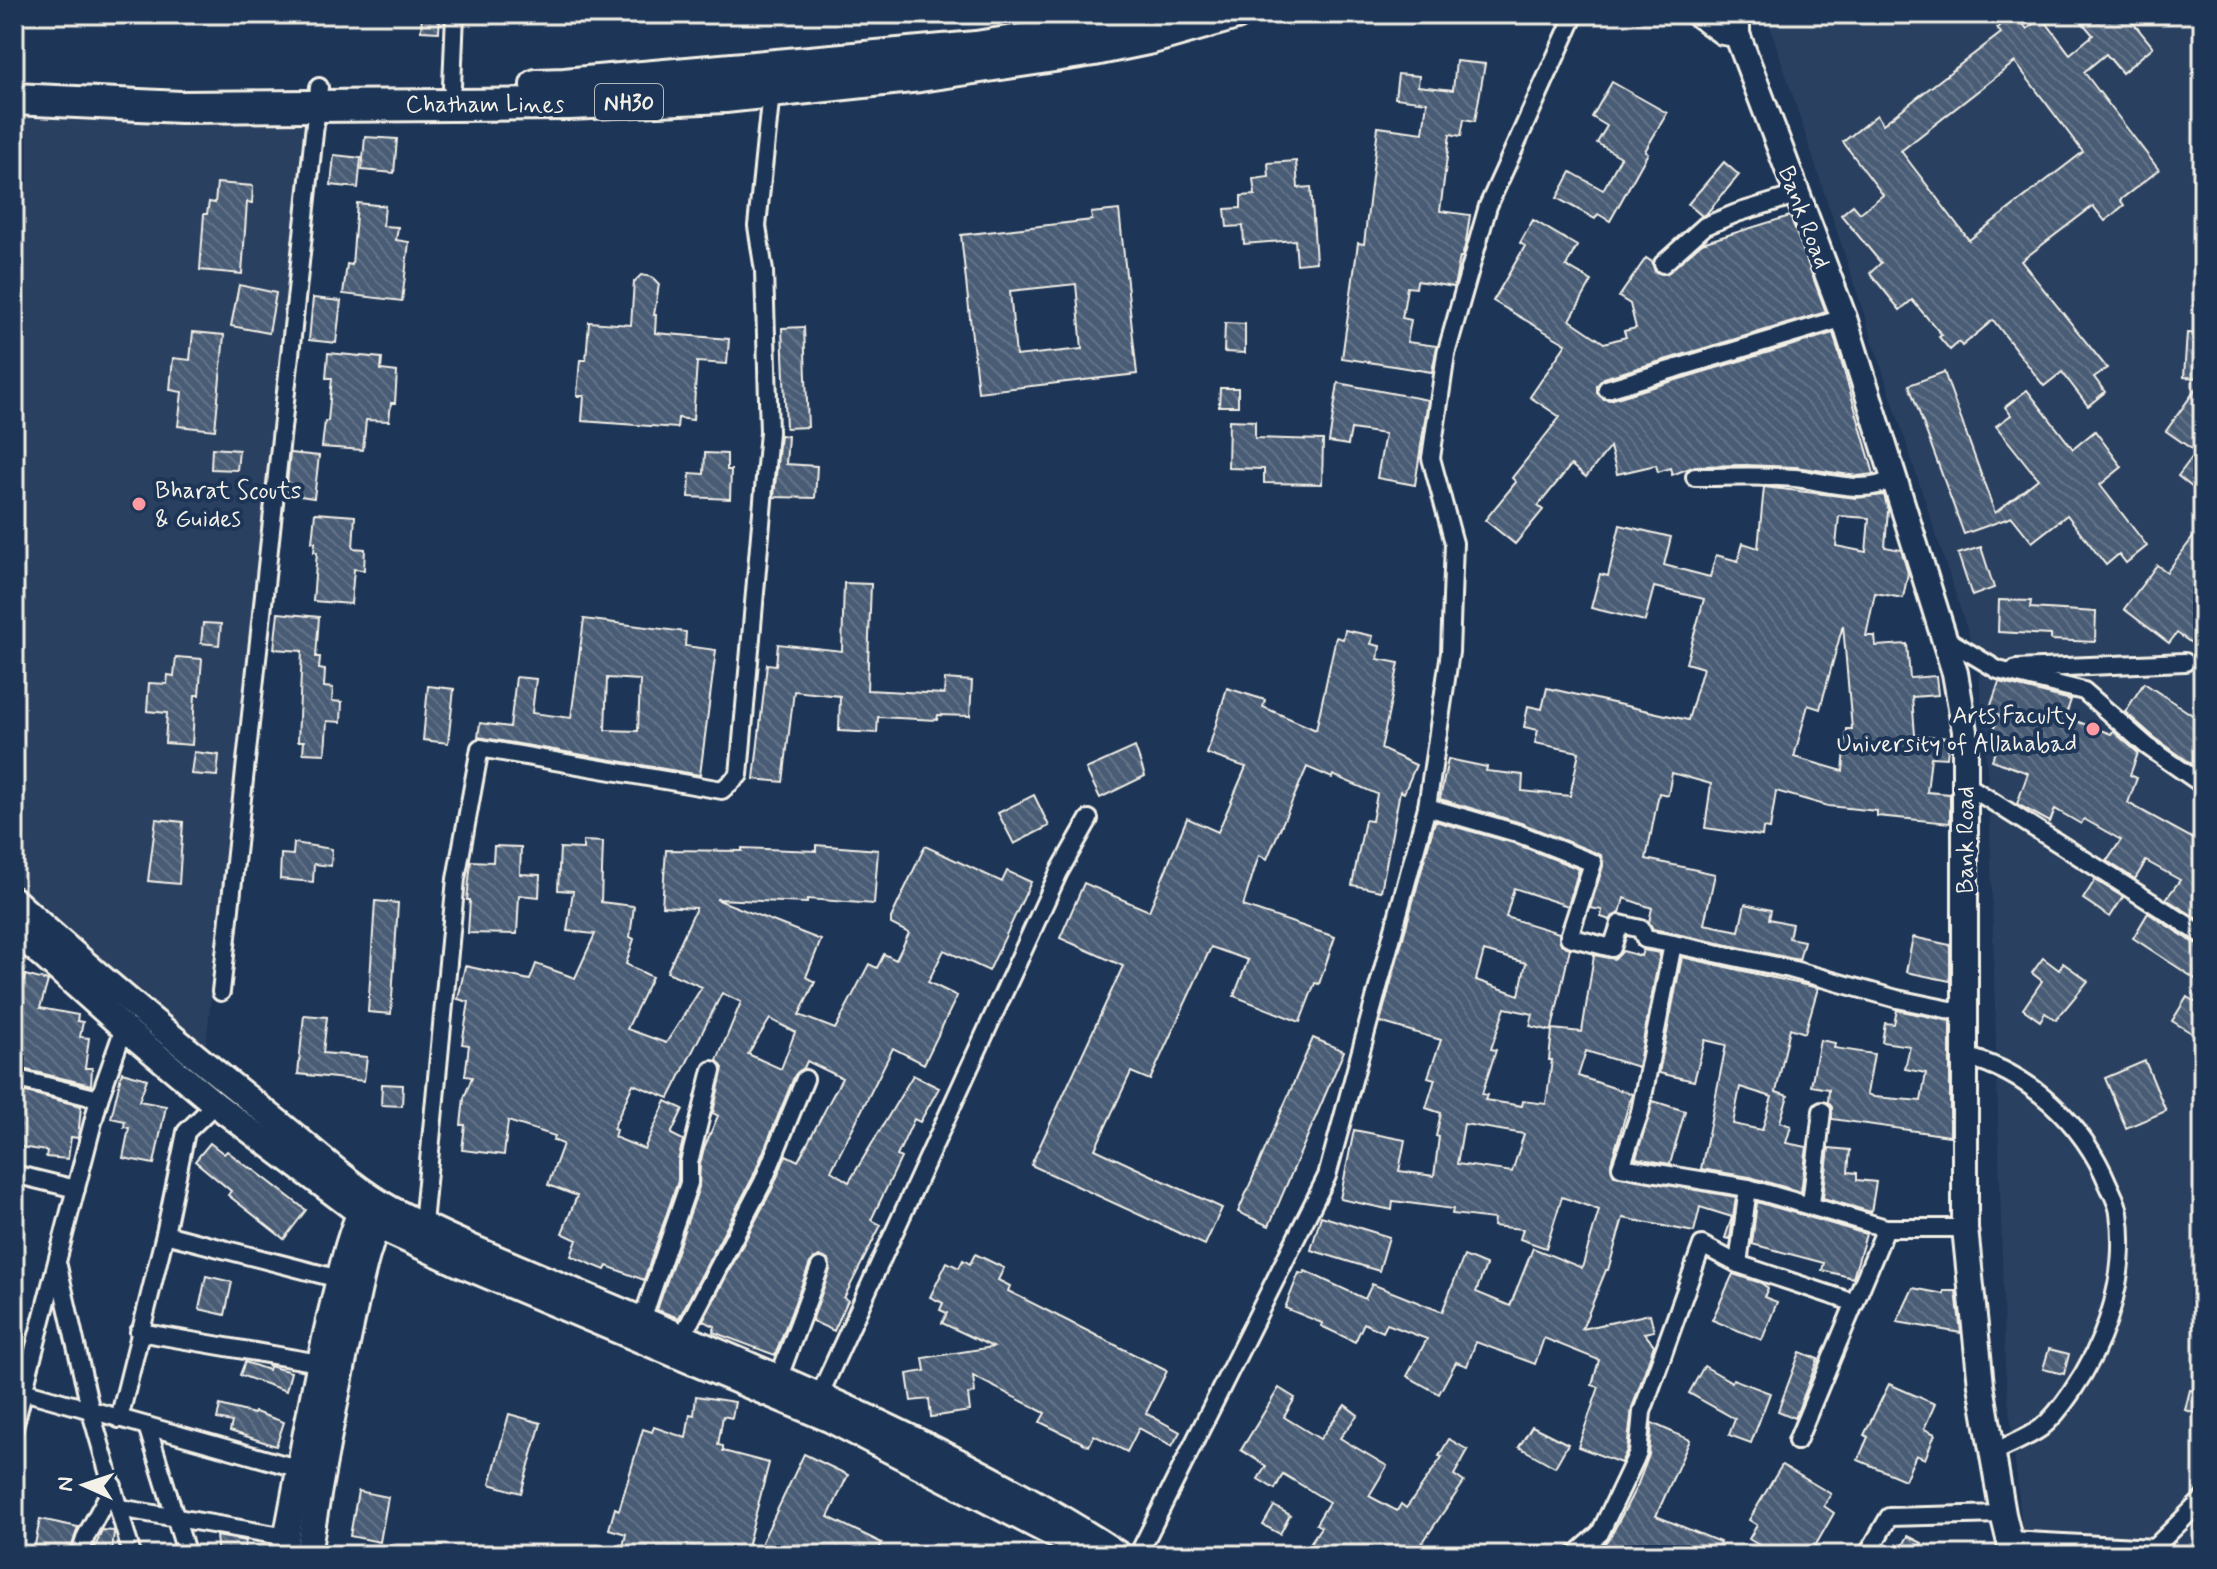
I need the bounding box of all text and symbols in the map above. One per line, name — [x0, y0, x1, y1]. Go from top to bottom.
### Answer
road number: NH30 — [595, 84, 663, 120]
street label: Chatham Lines — [406, 90, 565, 121]
street label: Bank Road — [1770, 162, 1837, 273]
place label: Bharat Scouts & Guides — [155, 476, 302, 535]
marker: Bharat Scouts & Guides — [130, 495, 148, 513]
place label: Arts Faculty University of Allahabad — [1836, 701, 2077, 760]
marker: Arts Faculty University of Allahabad — [2084, 720, 2102, 738]
street label: Bank Road — [1951, 786, 1982, 894]
north arrow — [44, 1445, 124, 1525]
text: N — [52, 1476, 80, 1492]

